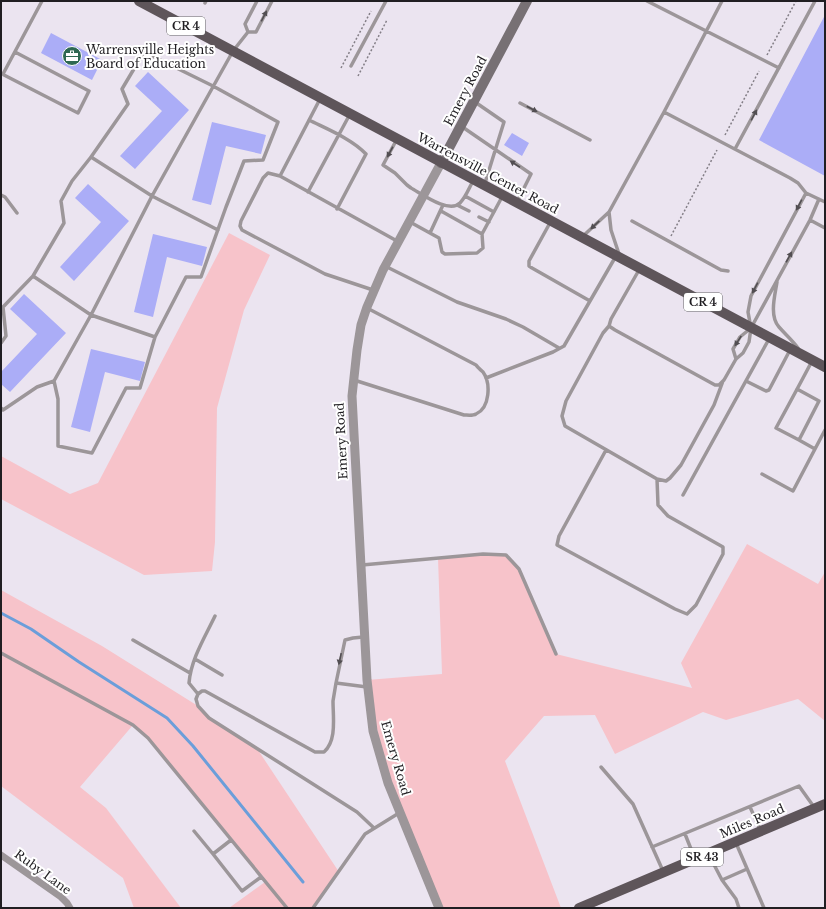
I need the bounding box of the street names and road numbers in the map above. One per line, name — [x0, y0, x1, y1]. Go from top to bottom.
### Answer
road number: CR 4 — [167, 17, 205, 35]
street label: Emery Road — [440, 54, 490, 128]
street label: Warrensville Center Road — [414, 129, 561, 217]
road number: CR 4 — [684, 293, 722, 311]
street label: Emery Road — [331, 402, 351, 480]
street label: Emery Road — [378, 719, 414, 797]
street label: Miles Road — [717, 801, 787, 841]
street label: Ruby Lane — [12, 846, 74, 898]
road number: SR 43 — [681, 848, 723, 866]

